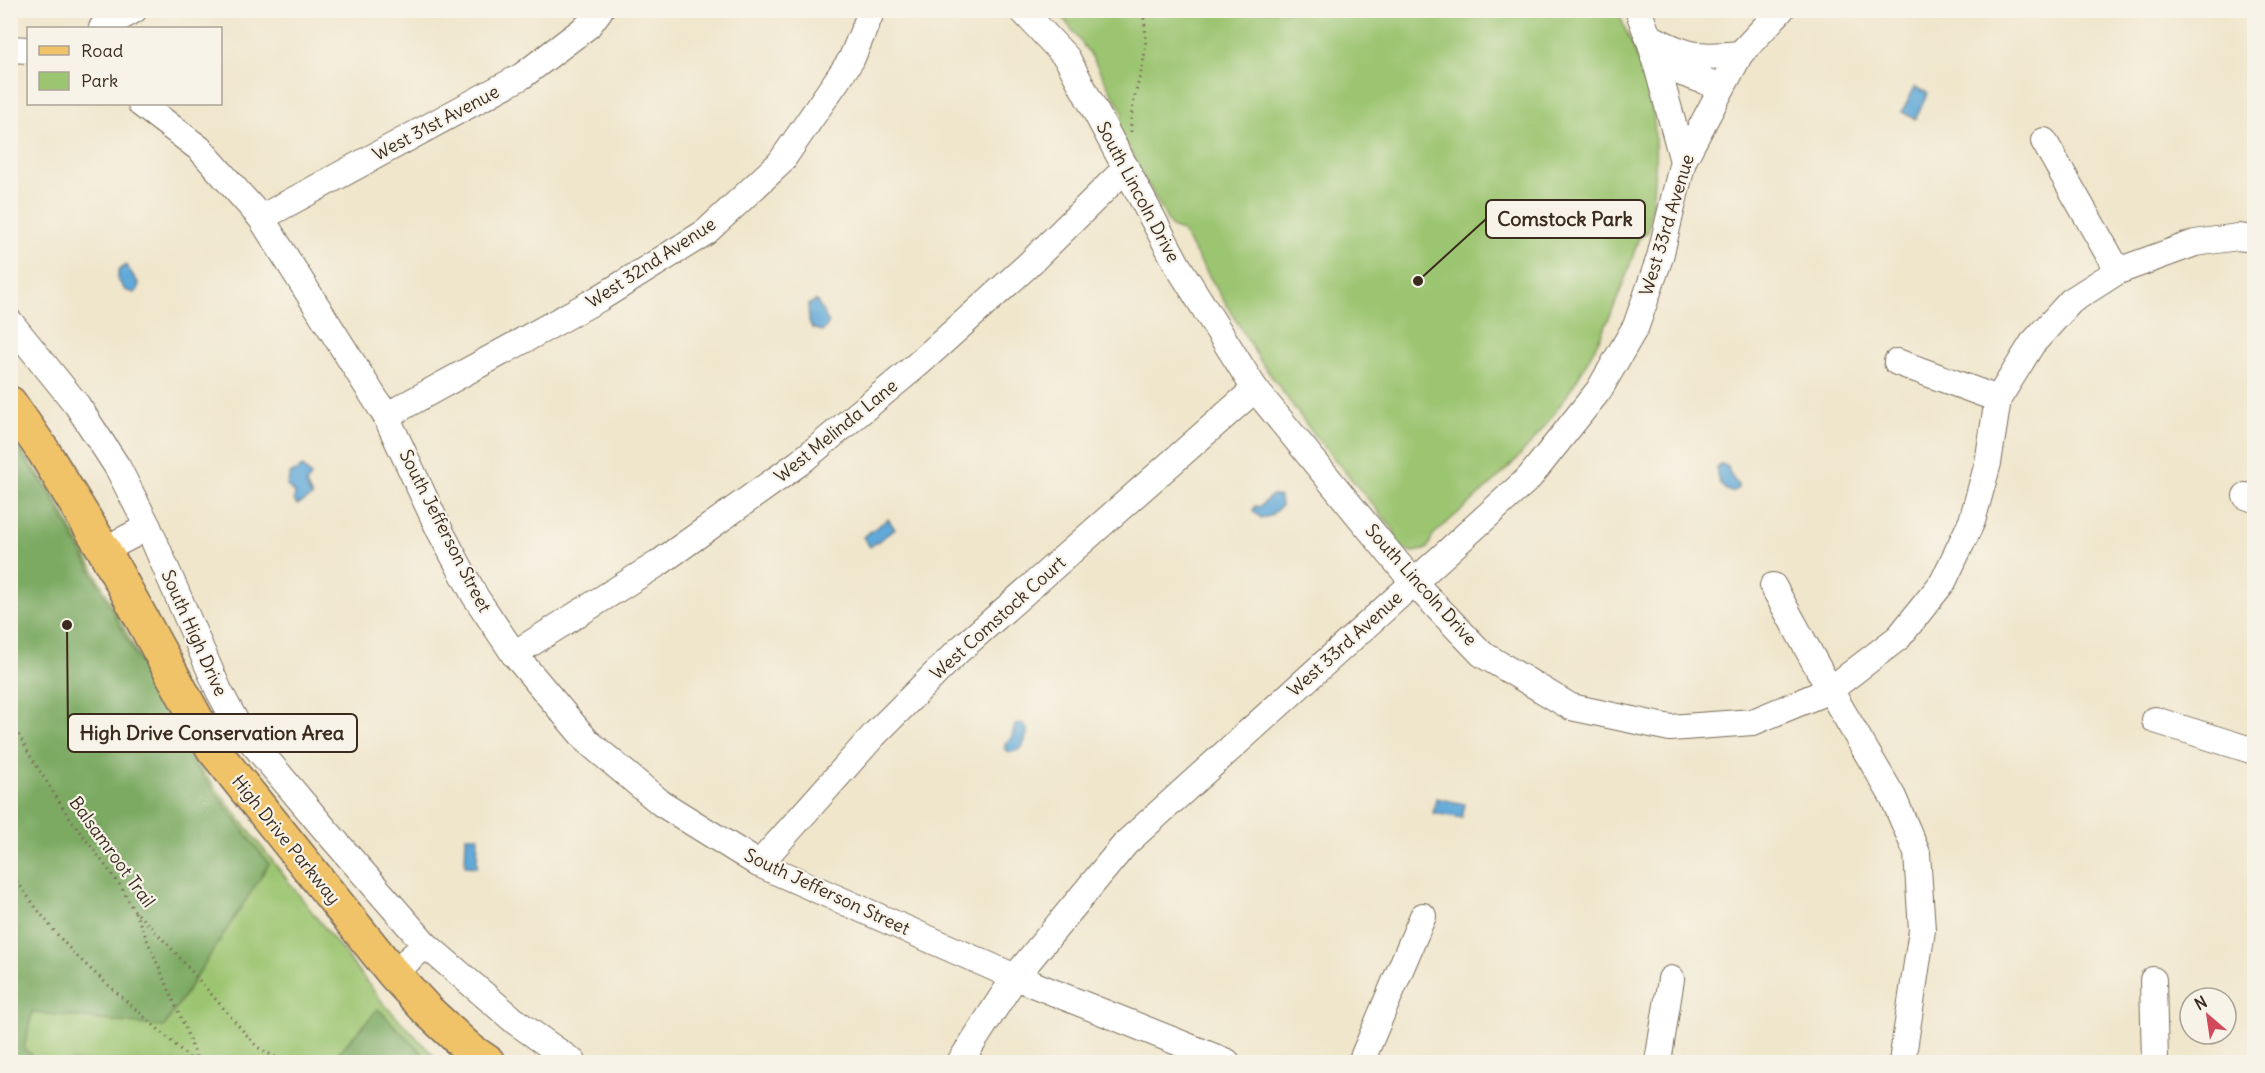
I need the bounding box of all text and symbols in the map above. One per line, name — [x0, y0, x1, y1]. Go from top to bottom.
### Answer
legend — [27, 27, 222, 105]
text: Road — [81, 39, 124, 62]
text: Park — [81, 69, 118, 92]
street label: West 31st Avenue — [369, 80, 503, 166]
street label: South Lincoln Drive — [1092, 117, 1185, 266]
street label: West 33rd Avenue — [1634, 151, 1699, 298]
callout: Comstock Park — [1486, 200, 1645, 238]
text: Comstock Park — [1497, 206, 1633, 231]
street label: West 32nd Avenue — [582, 212, 720, 313]
street label: West Melinda Lane — [769, 374, 902, 487]
street label: South Jefferson Street — [394, 446, 496, 616]
street label: South Lincoln Drive — [1361, 519, 1482, 650]
street label: West Comstock Court — [925, 551, 1070, 684]
street label: South High Drive — [156, 566, 233, 699]
street label: West 33rd Avenue — [1282, 586, 1407, 701]
callout: High Drive Conservation Area — [68, 714, 357, 752]
text: High Drive Conservation Area — [80, 720, 345, 745]
street label: High Drive Parkway — [227, 770, 346, 909]
street label: Balsamroot Trail — [64, 792, 160, 912]
street label: South Jefferson Street — [741, 843, 913, 940]
north arrow — [2178, 986, 2238, 1046]
text: N — [2191, 991, 2210, 1014]

